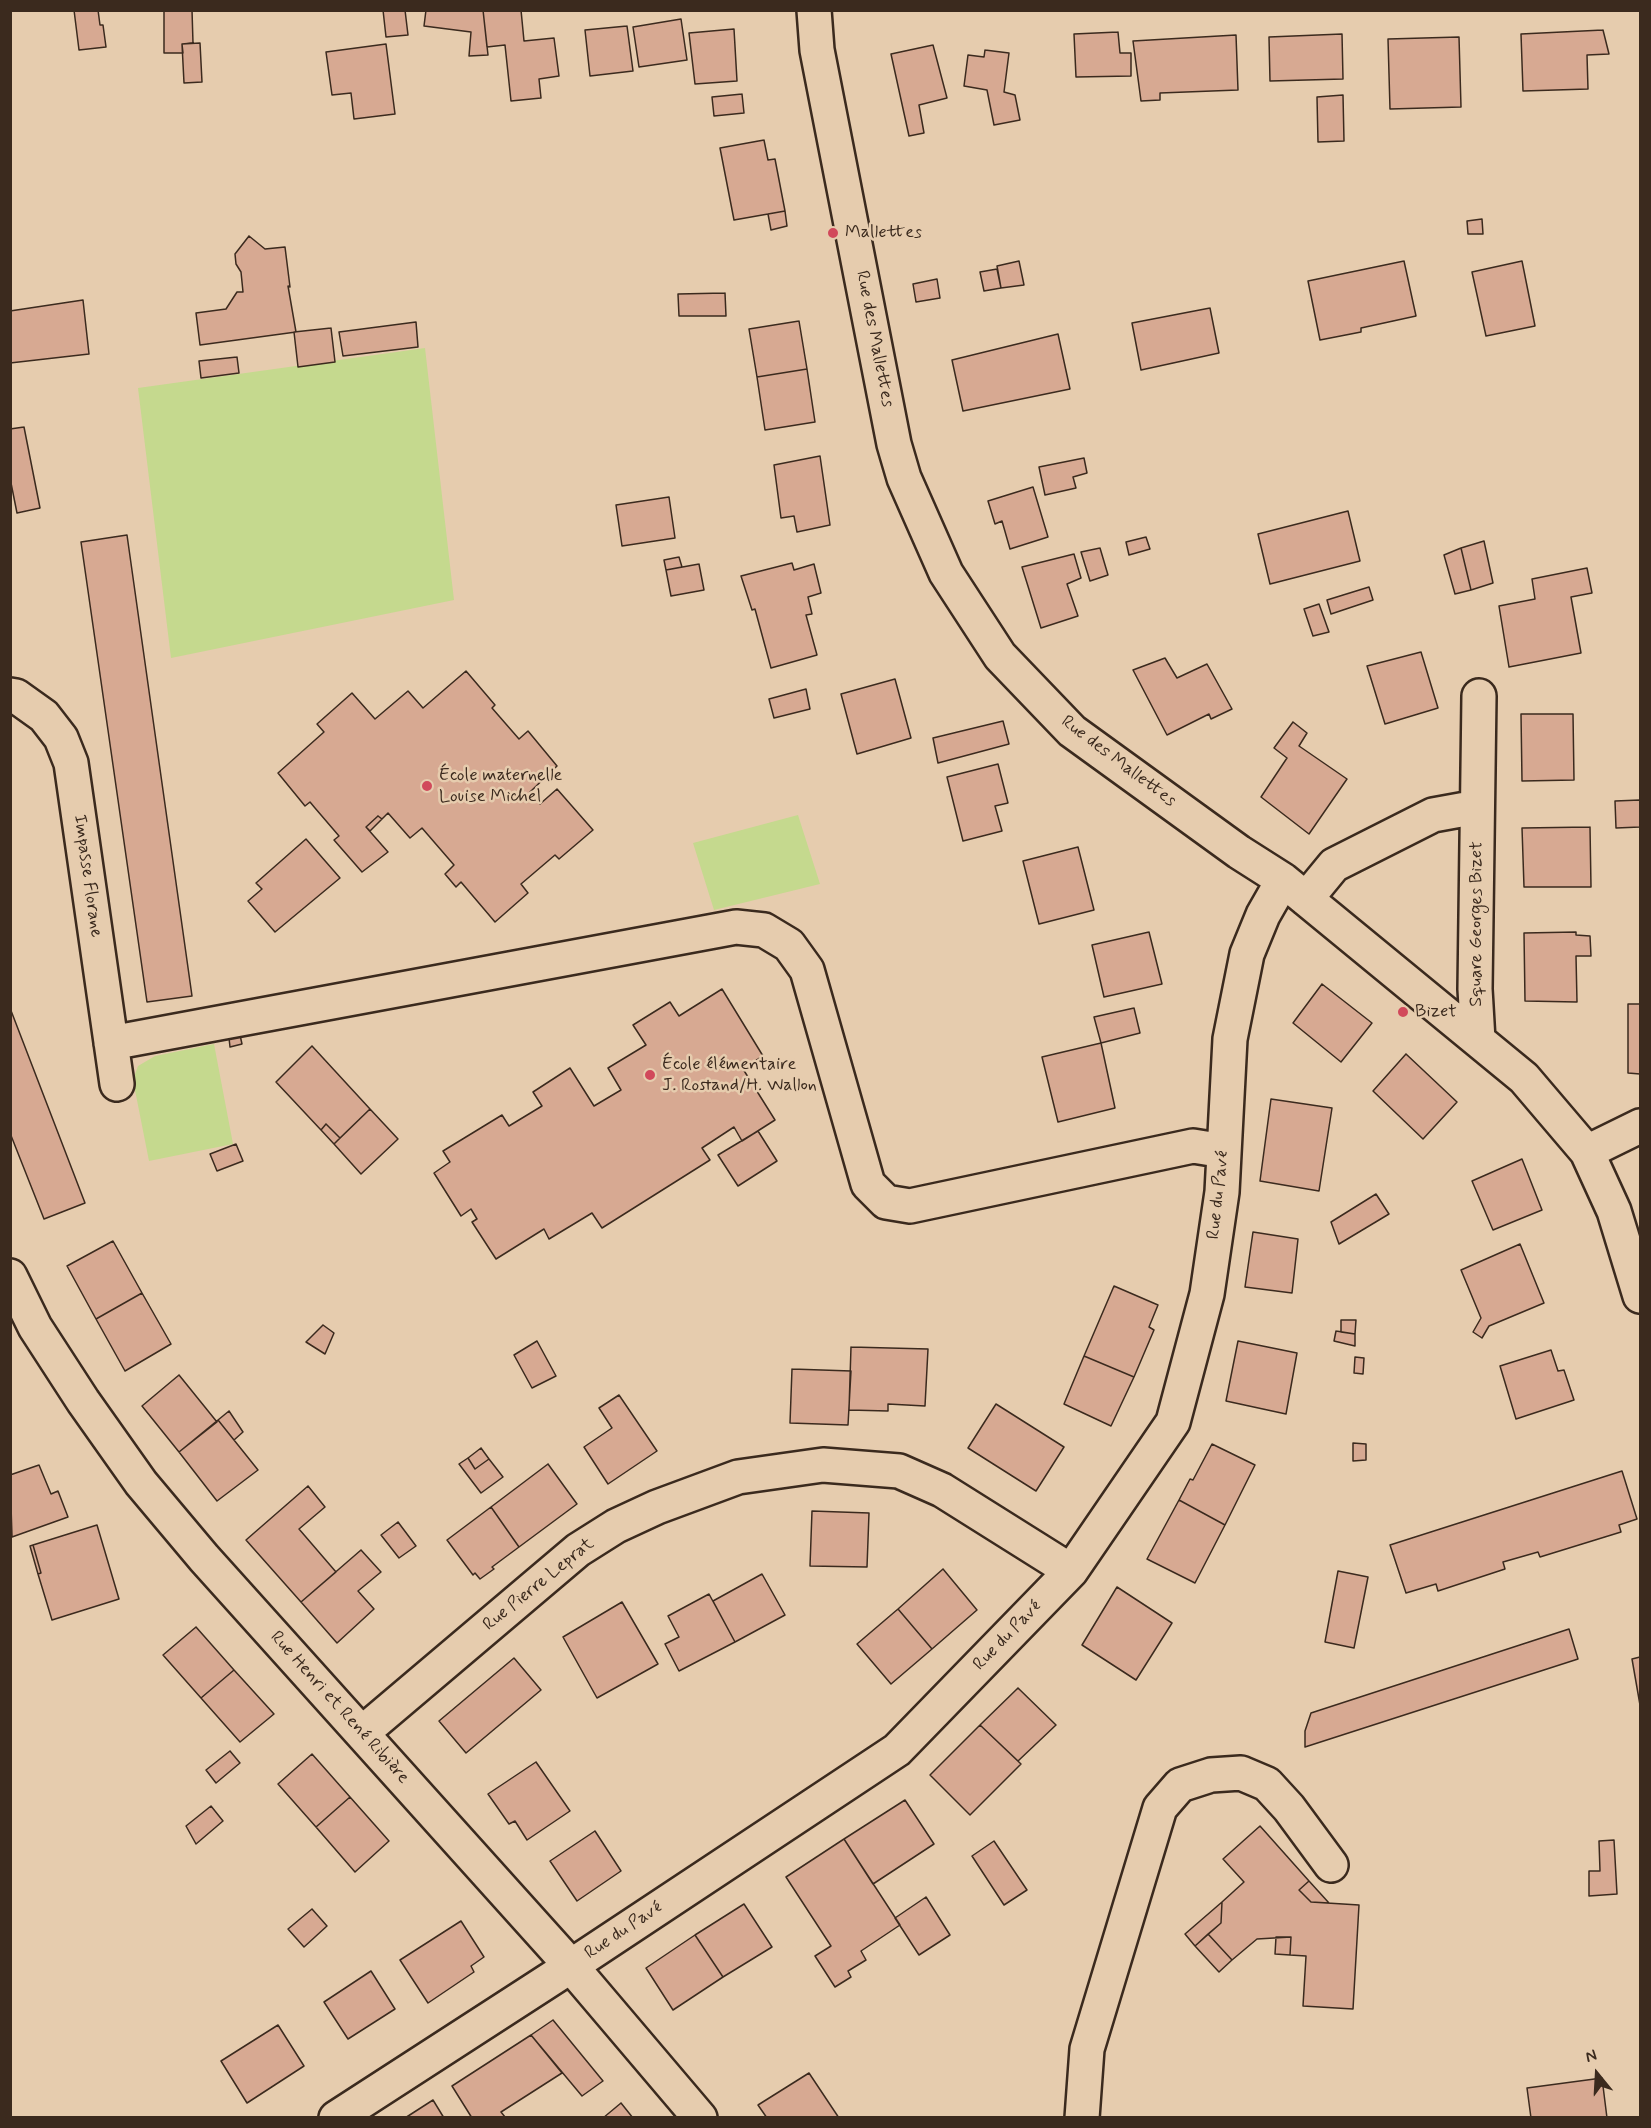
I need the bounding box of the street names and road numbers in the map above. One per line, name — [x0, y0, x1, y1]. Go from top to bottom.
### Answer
street label: Rue des Mallettes — [850, 269, 898, 409]
street label: Rue des Mallettes — [1056, 712, 1180, 812]
street label: Impasse Florane — [68, 813, 106, 939]
street label: Square Georges Bizet — [1466, 841, 1488, 1007]
street label: Rue du Pavé — [1204, 1150, 1234, 1240]
street label: Rue Pierre Leprat — [479, 1534, 599, 1636]
street label: Rue du Pavé — [969, 1596, 1047, 1676]
street label: Rue Henri et René Ribière — [265, 1627, 413, 1789]
street label: Rue du Pavé — [581, 1897, 667, 1965]

